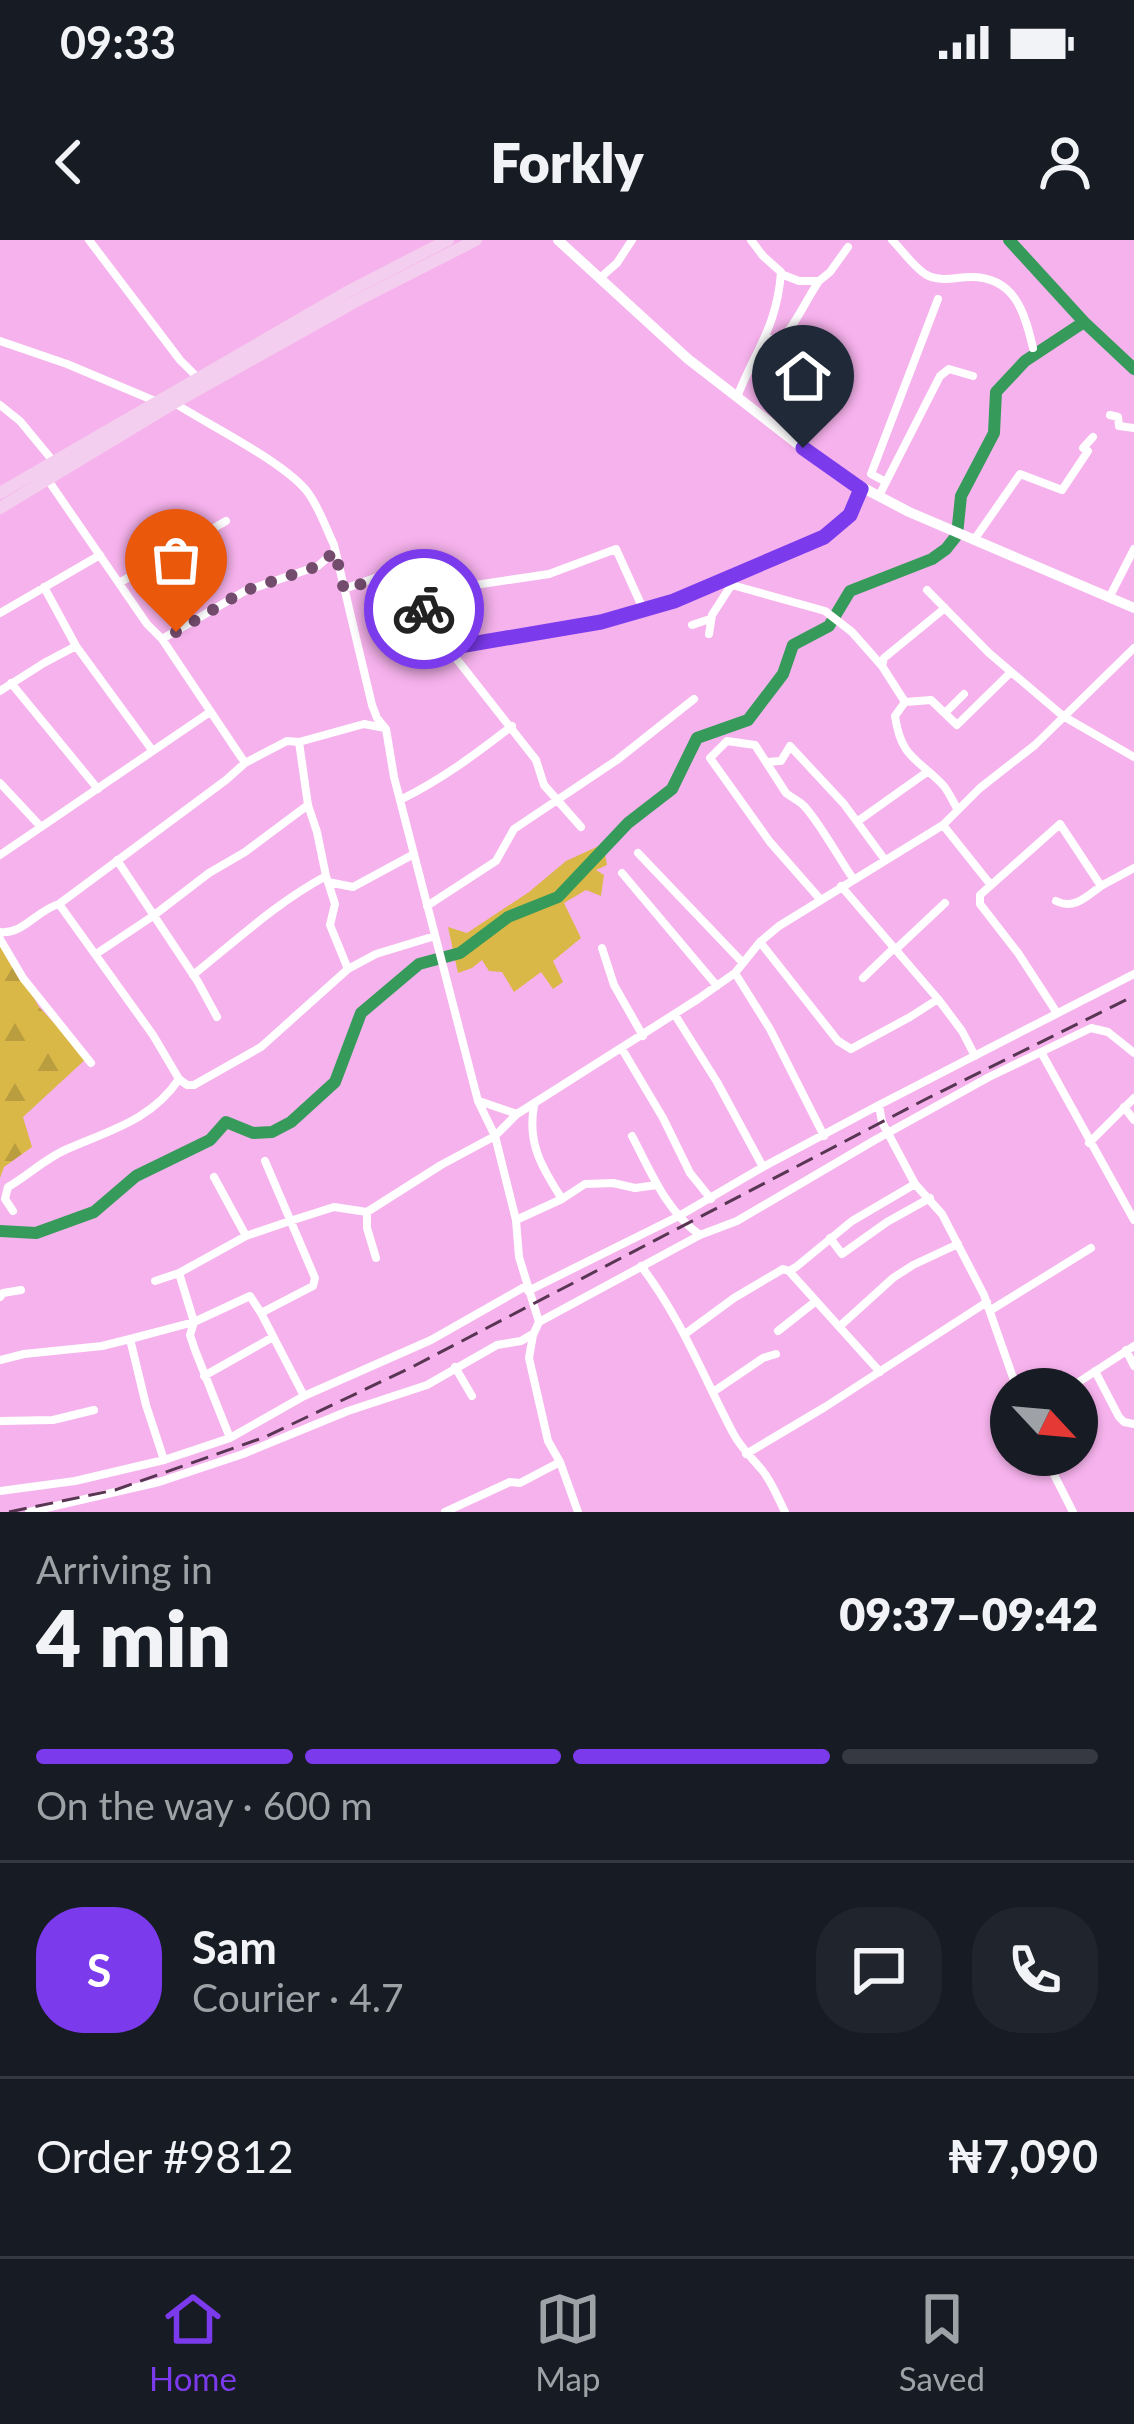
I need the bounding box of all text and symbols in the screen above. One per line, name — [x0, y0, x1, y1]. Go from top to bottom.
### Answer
text: 09:33 — [60, 15, 176, 69]
icon: back — [36, 129, 102, 195]
icon: person — [1032, 129, 1098, 195]
text: Forkly — [490, 130, 644, 195]
pin — [752, 325, 854, 448]
icon: home — [770, 343, 836, 409]
pin — [125, 509, 227, 632]
icon: bag — [143, 527, 209, 593]
courier — [364, 549, 484, 669]
icon: bike — [391, 576, 457, 642]
north arrow — [990, 1368, 1098, 1476]
map controls — [990, 1368, 1098, 1476]
text: Arriving in — [36, 1546, 213, 1592]
text: 09:37–09:42 — [839, 1587, 1098, 1641]
text: 4 min — [36, 1590, 231, 1684]
text: On the way · 600 m — [36, 1782, 373, 1828]
button: chat — [816, 1907, 942, 2033]
button: phone — [972, 1907, 1098, 2033]
text: Sam — [192, 1920, 277, 1974]
text: S — [87, 1943, 111, 1997]
text: Courier · 4.7 — [192, 1974, 404, 2020]
text: Order #9812 — [36, 2129, 294, 2183]
text: ₦7,090 — [947, 2129, 1098, 2183]
tab: Home — [149, 2286, 237, 2398]
tab: Map — [535, 2286, 601, 2398]
tab: Saved — [899, 2286, 985, 2398]

